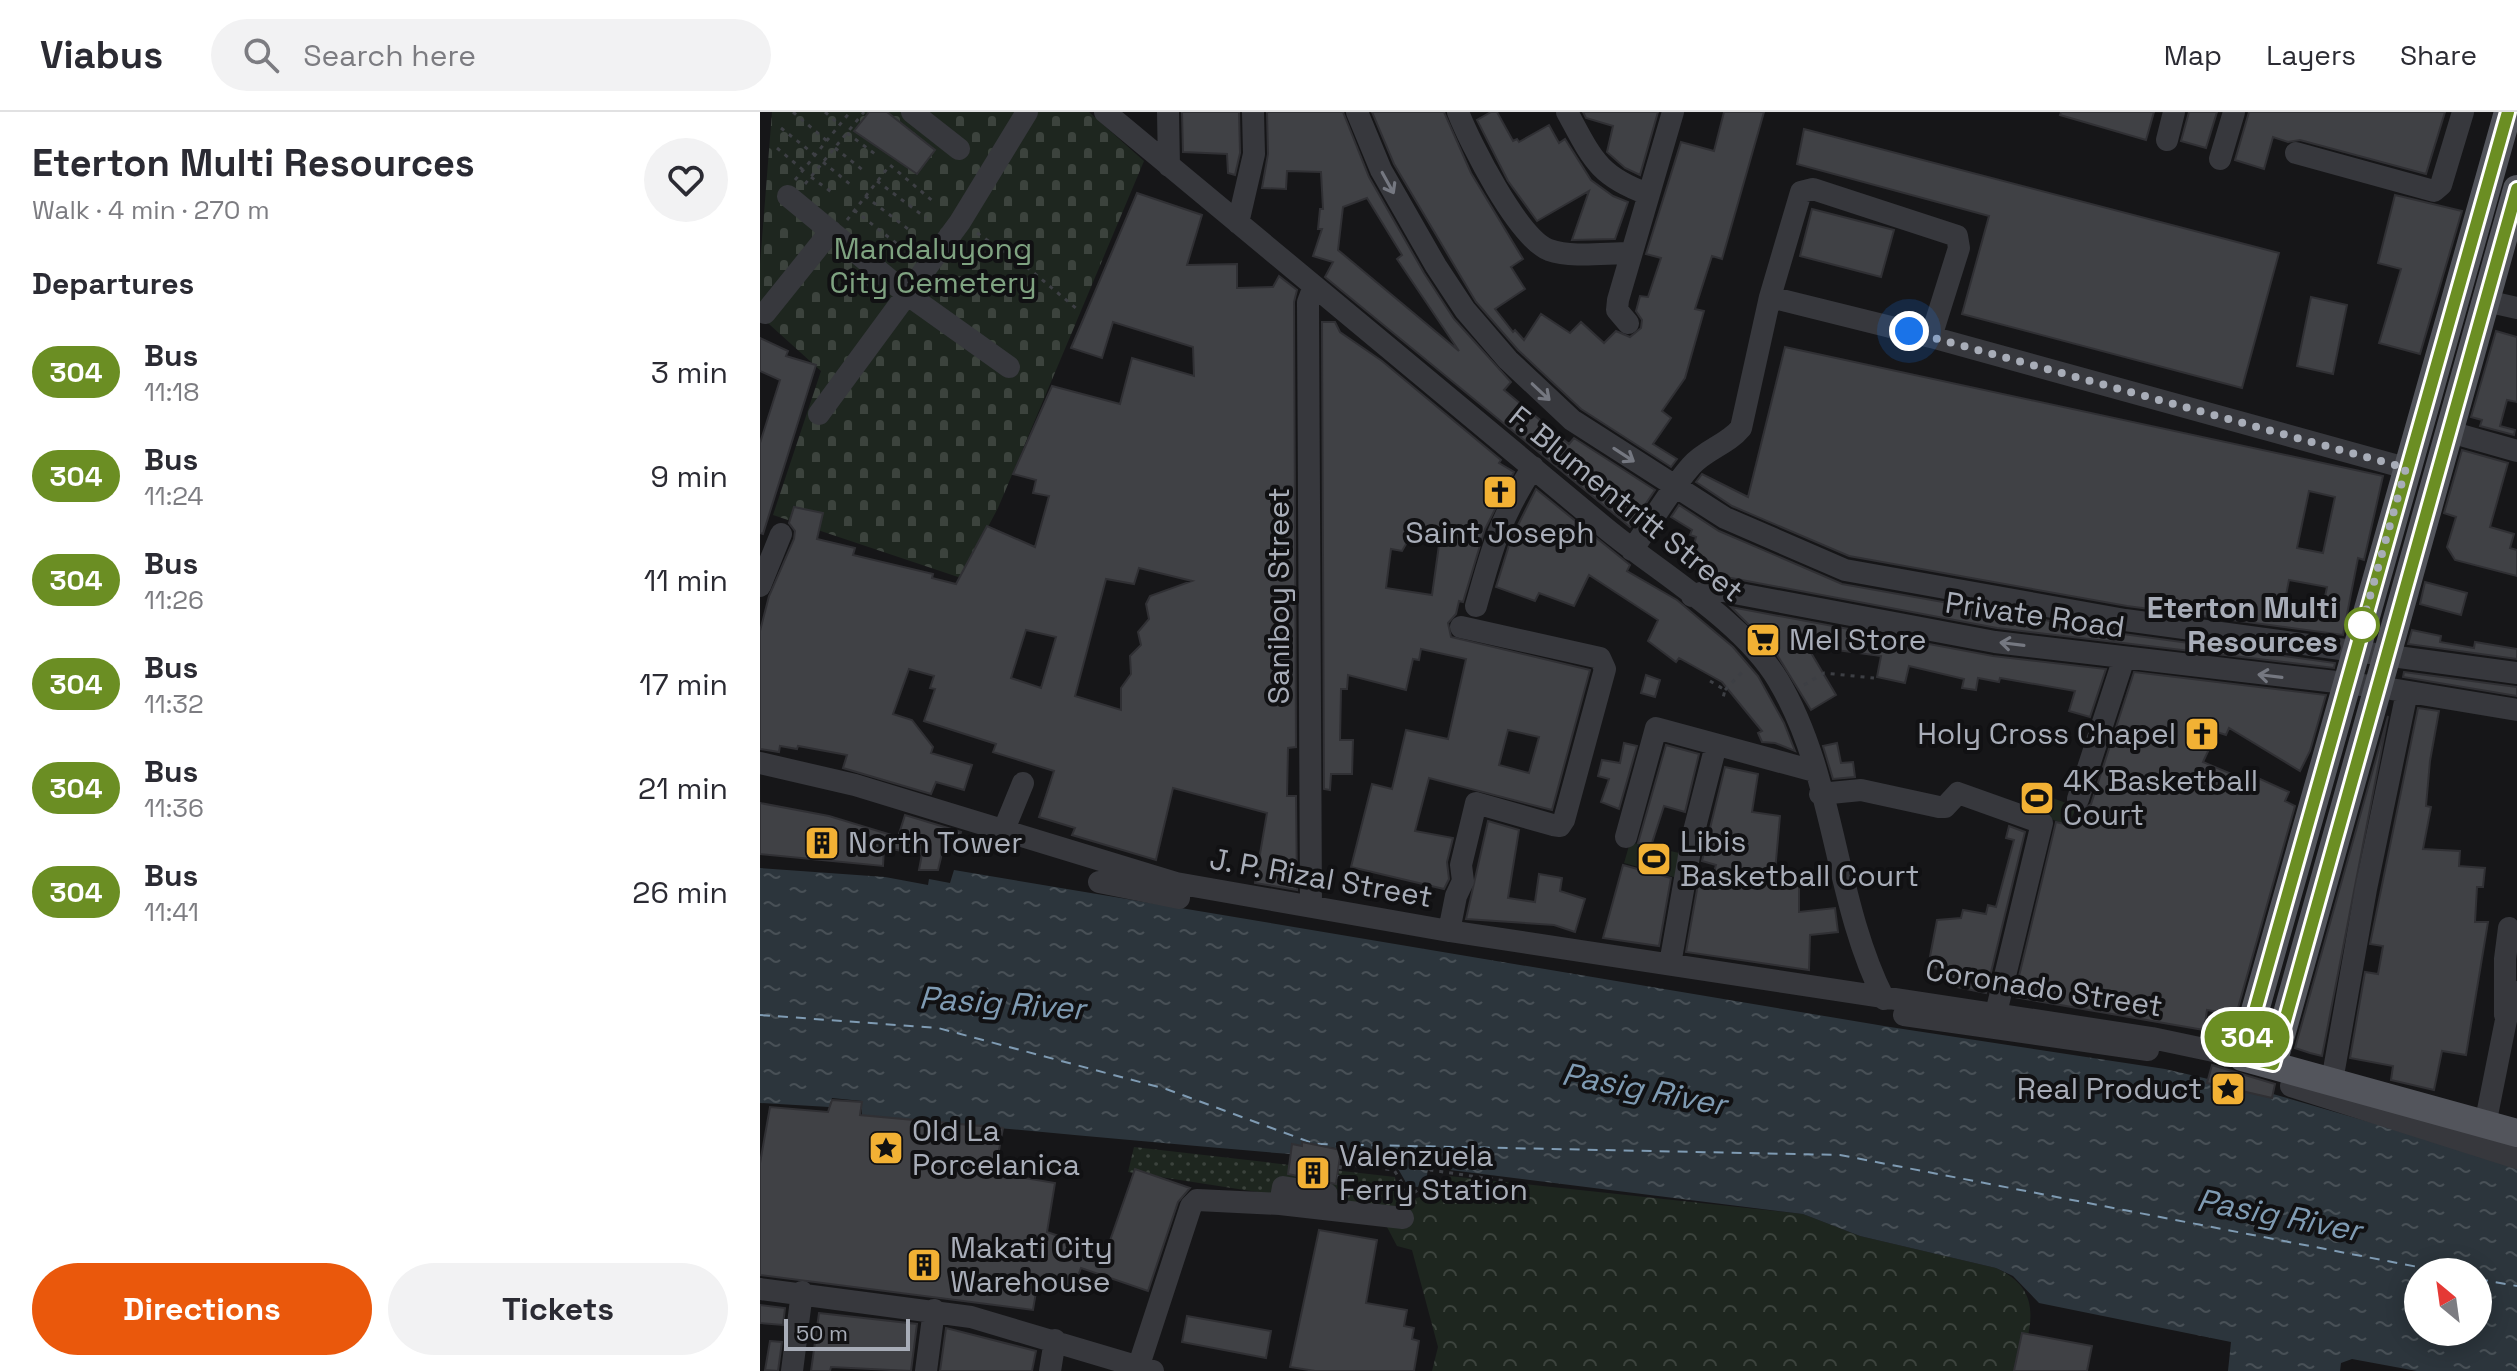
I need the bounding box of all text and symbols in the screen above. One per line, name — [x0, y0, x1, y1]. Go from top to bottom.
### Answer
search box — [211, 19, 771, 91]
text: Viabus — [40, 31, 163, 79]
icon: search — [239, 33, 283, 77]
text: Search here — [303, 36, 476, 75]
text: Map — [2164, 37, 2222, 73]
text: Layers — [2266, 37, 2356, 73]
text: Share — [2400, 37, 2477, 73]
button: heart — [644, 138, 728, 222]
text: Eterton Multi Resources — [32, 139, 475, 187]
one-way arrow — [1381, 171, 1397, 194]
text: Walk · 4 min · 270 m — [32, 193, 270, 227]
park label: Mandaluyong City Cemetery — [829, 229, 1037, 302]
text: Departures — [32, 264, 194, 303]
your location — [1889, 311, 1929, 351]
text: Bus — [144, 336, 198, 375]
text: 3 min — [651, 353, 728, 392]
text: 304 — [50, 354, 102, 390]
text: 11:18 — [144, 375, 199, 409]
one-way arrow — [1531, 382, 1550, 401]
street label: F. Blumentritt Street — [1501, 397, 1752, 610]
text: Bus — [144, 440, 198, 479]
one-way arrow — [1612, 446, 1634, 463]
text: 9 min — [650, 457, 728, 496]
text: 304 — [50, 458, 102, 494]
church icon: Saint Joseph — [1481, 473, 1519, 511]
text: 11:24 — [144, 479, 203, 513]
street label: Saniboy Street — [1259, 488, 1298, 704]
place label: Saint Joseph — [1405, 513, 1595, 552]
text: Bus — [144, 544, 198, 583]
text: 11 min — [644, 561, 728, 600]
text: 304 — [50, 562, 102, 598]
text: 11:26 — [144, 583, 204, 617]
street label: Private Road — [1943, 583, 2127, 646]
place label: Eterton Multi Resources — [2147, 588, 2338, 661]
marker: Eterton Multi Resources — [2345, 608, 2379, 642]
place label: Mel Store — [1789, 620, 1926, 659]
supermarket icon: Mel Store — [1744, 621, 1782, 659]
one-way arrow — [2000, 636, 2025, 651]
text: Bus — [144, 648, 198, 687]
text: 17 min — [639, 665, 728, 704]
text: 304 — [50, 666, 102, 702]
one-way arrow — [2258, 668, 2283, 683]
text: 11:32 — [144, 687, 204, 721]
place label: Holy Cross Chapel — [1917, 714, 2176, 753]
church icon: Holy Cross Chapel — [2183, 715, 2221, 753]
text: Bus — [144, 752, 198, 791]
place label: 4K Basketball Court — [2063, 761, 2258, 834]
text: 21 min — [638, 769, 728, 808]
text: 304 — [50, 770, 102, 806]
sports icon: 4K Basketball Court — [2018, 779, 2056, 817]
text: 11:36 — [144, 791, 204, 825]
place label: Libis Basketball Court — [1680, 822, 1919, 895]
place label: North Tower — [848, 823, 1023, 862]
building icon: North Tower — [803, 824, 841, 862]
street label: J. P. Rizal Street — [1207, 839, 1435, 916]
sports icon: Libis Basketball Court — [1635, 840, 1673, 878]
text: Bus — [144, 856, 198, 895]
text: 26 min — [632, 873, 728, 912]
text: 304 — [50, 874, 102, 910]
text: 11:41 — [144, 895, 199, 929]
street label: Coronado Street — [1923, 950, 2165, 1026]
water label: Pasig River — [918, 977, 1089, 1029]
line badge: 304 — [2201, 1011, 2293, 1063]
text: 304 — [2221, 1019, 2273, 1055]
water label: Pasig River — [1559, 1054, 1732, 1125]
place label: Real Product — [2017, 1069, 2202, 1108]
place icon: Real Product — [2209, 1070, 2247, 1108]
place label: Old La Porcelanica — [912, 1111, 1080, 1184]
place icon: Old La Porcelanica — [867, 1129, 905, 1167]
place label: Valenzuela Ferry Station — [1339, 1136, 1528, 1209]
building icon: Valenzuela Ferry Station — [1294, 1154, 1332, 1192]
water label: Pasig River — [2194, 1180, 2367, 1251]
place label: Makati City Warehouse — [950, 1228, 1113, 1301]
building icon: Makati City Warehouse — [905, 1246, 943, 1284]
north arrow — [2404, 1258, 2492, 1346]
map controls — [2404, 1258, 2492, 1346]
button: Directions — [32, 1263, 372, 1355]
button: Tickets — [388, 1263, 728, 1355]
scale bar — [784, 1315, 910, 1351]
text: 50 m — [796, 1319, 848, 1347]

